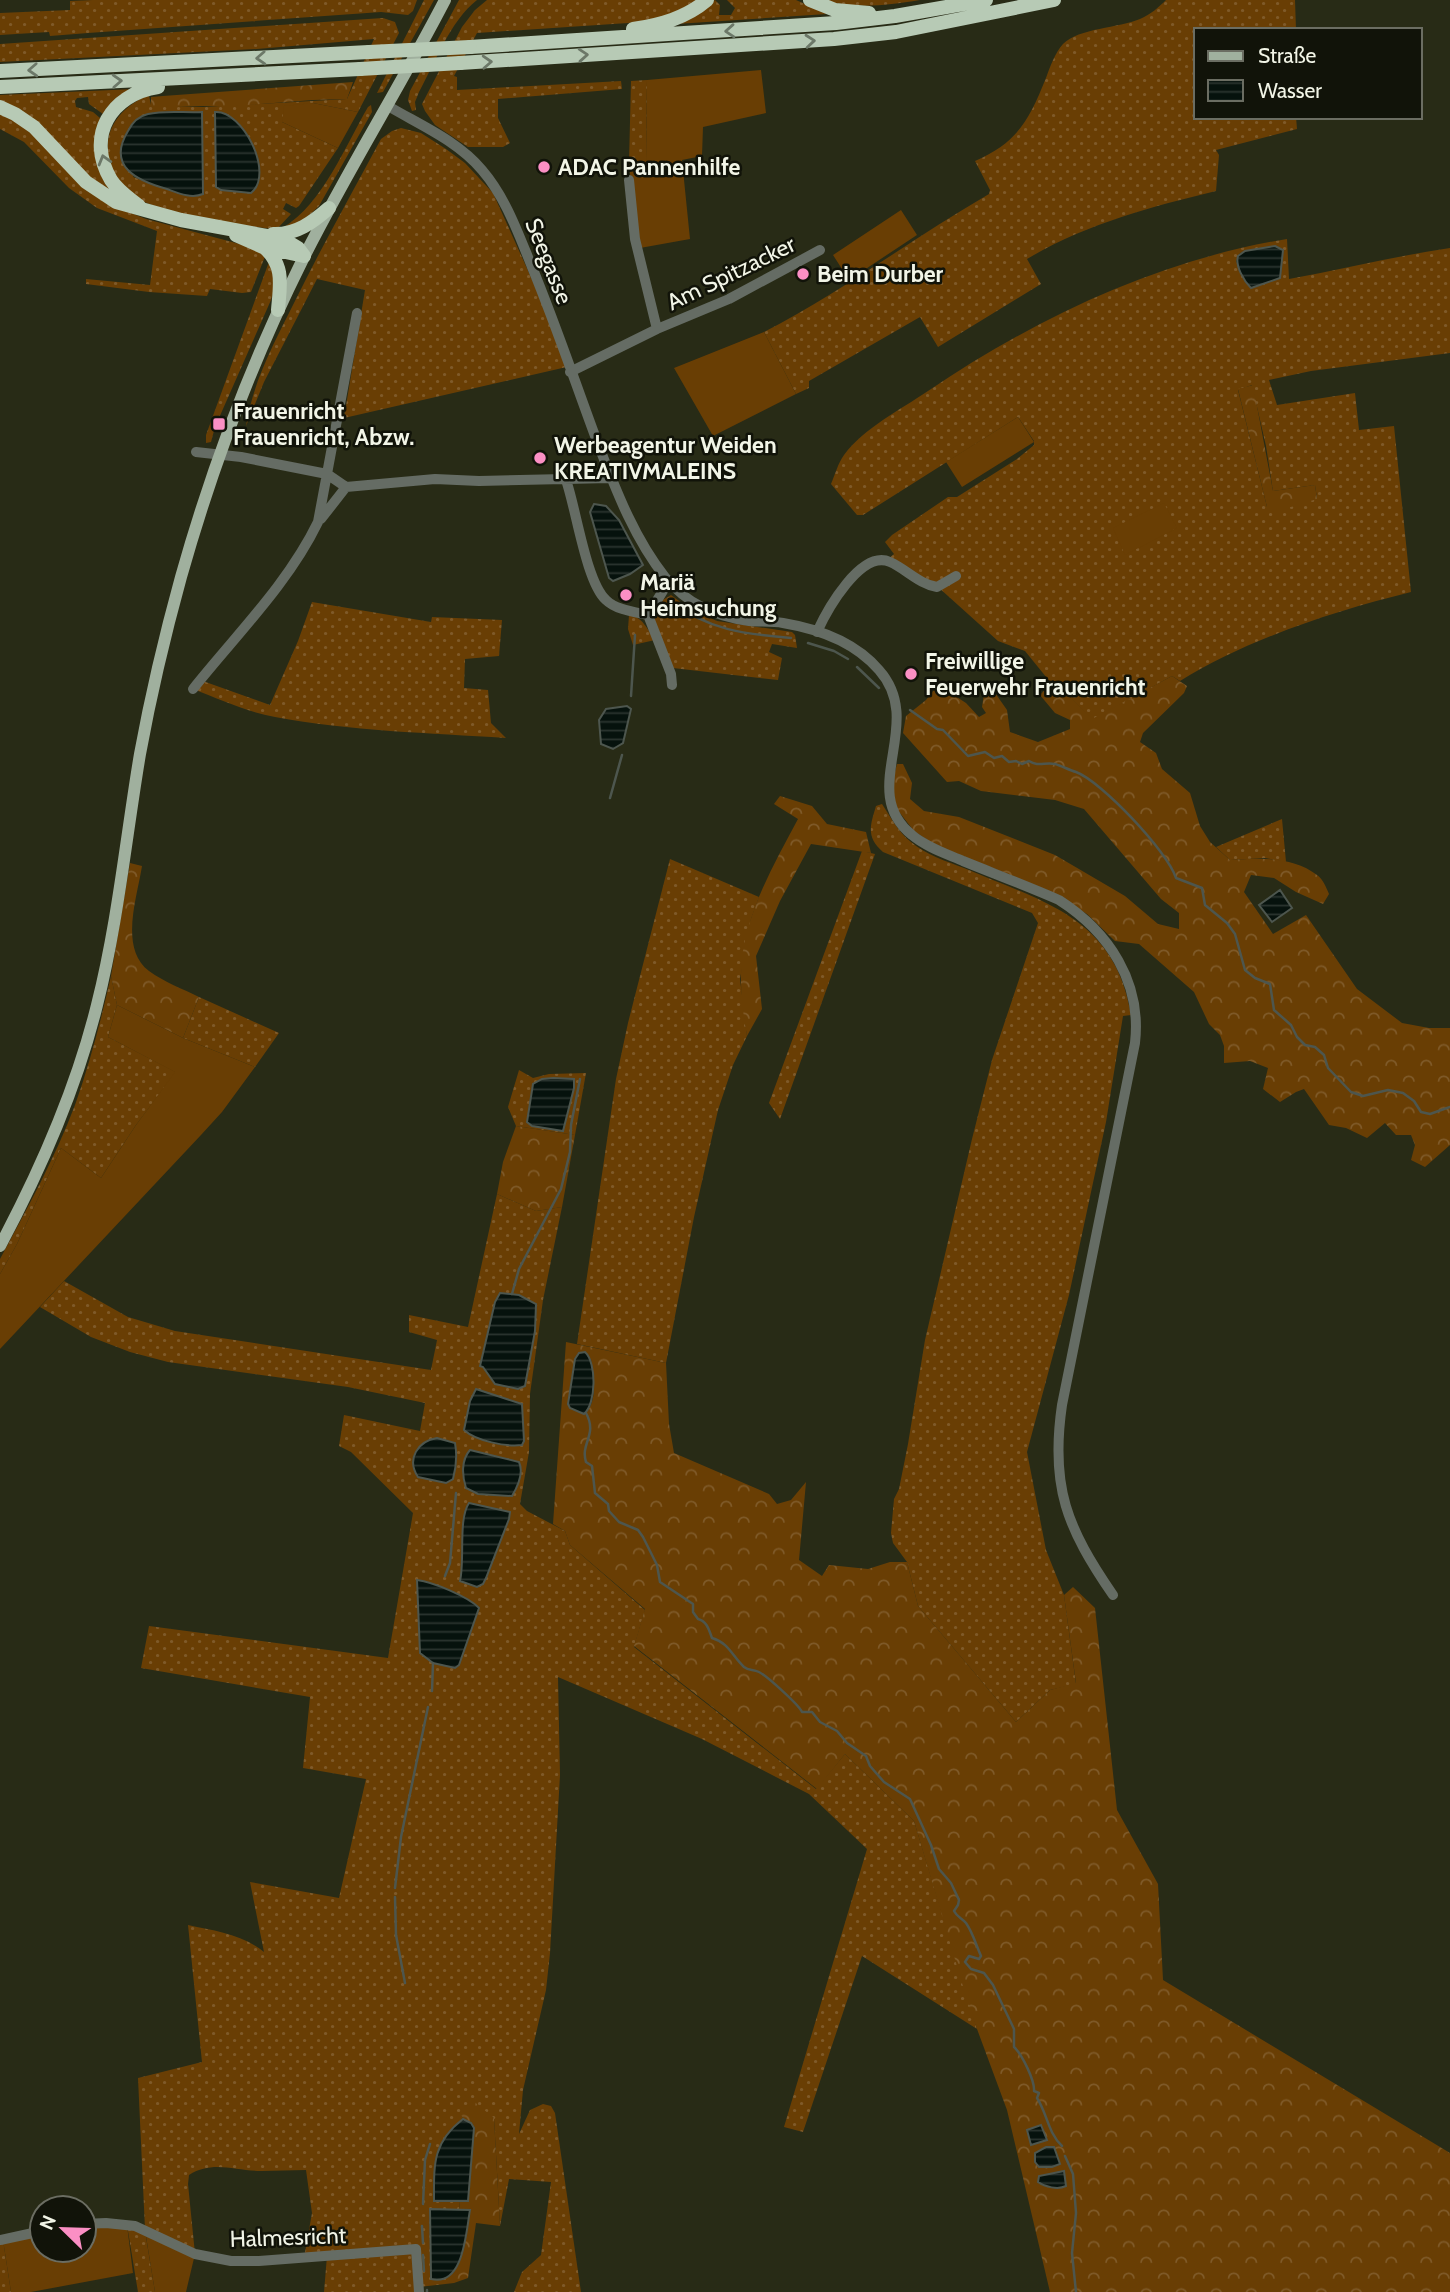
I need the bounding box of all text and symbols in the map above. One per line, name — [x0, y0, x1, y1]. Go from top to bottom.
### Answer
one-way arrow — [724, 23, 735, 38]
legend — [1194, 28, 1422, 119]
one-way arrow — [805, 34, 816, 49]
text: Straße — [1258, 43, 1317, 68]
one-way arrow — [578, 48, 589, 63]
one-way arrow — [255, 51, 266, 66]
one-way arrow — [482, 54, 493, 69]
one-way arrow — [28, 62, 39, 77]
one-way arrow — [112, 73, 123, 88]
text: Wasser — [1258, 78, 1322, 103]
place label: ADAC Pannenhilfe — [558, 153, 741, 181]
one-way arrow — [98, 154, 113, 166]
marker: ADAC Pannenhilfe — [536, 159, 552, 175]
street label: Seegasse — [519, 214, 579, 308]
street label: Am Spitzacker — [662, 230, 800, 316]
place label: Beim Durber — [817, 260, 944, 288]
marker: Beim Durber — [795, 266, 811, 282]
place label: Frauenricht Frauenricht, Abzw. — [233, 397, 414, 451]
marker: Frauenricht Frauenricht, Abzw. — [211, 416, 227, 432]
place label: Werbeagentur Weiden KREATIVMALEINS — [554, 431, 777, 485]
marker: Werbeagentur Weiden KREATIVMALEINS — [532, 450, 548, 466]
place label: Mariä Heimsuchung — [640, 568, 777, 622]
marker: Mariä Heimsuchung — [618, 587, 634, 603]
place label: Freiwillige Feuerwehr Frauenricht — [925, 647, 1145, 701]
marker: Freiwillige Feuerwehr Frauenricht — [903, 666, 919, 682]
north arrow — [28, 2194, 98, 2264]
text: N — [35, 2212, 61, 2233]
street label: Halmesricht — [229, 2221, 347, 2253]

